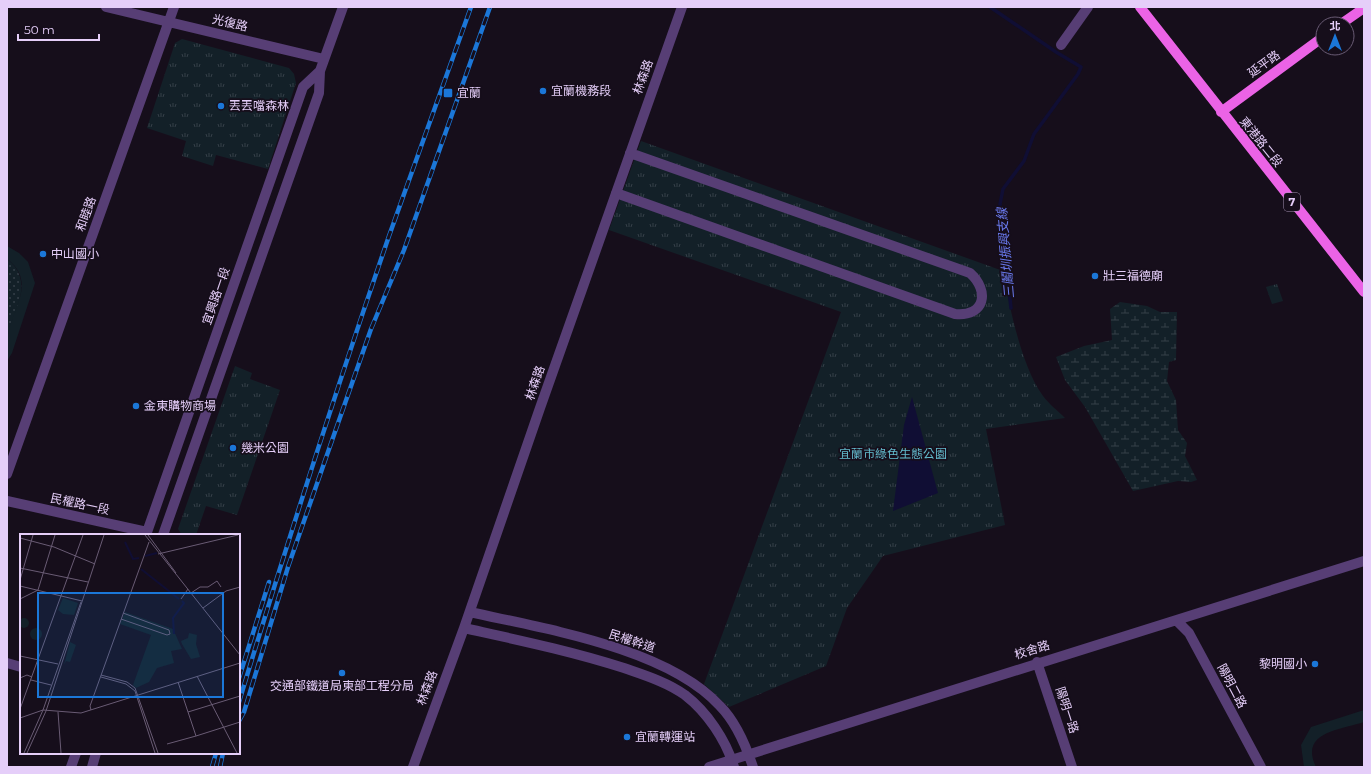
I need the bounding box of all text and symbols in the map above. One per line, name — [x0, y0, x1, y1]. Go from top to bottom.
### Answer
street label: 光復路 — [211, 11, 249, 34]
scale bar — [18, 16, 99, 42]
north arrow — [1315, 16, 1355, 56]
text: 北 — [1330, 19, 1341, 33]
text: 50 m — [24, 22, 55, 37]
street label: 延平路 — [1245, 47, 1283, 80]
street label: 林森路 — [629, 57, 656, 96]
place label: 宜蘭機務段 — [551, 83, 611, 98]
place label: 宜蘭 — [457, 85, 481, 100]
marker: 宜蘭機務段 — [538, 86, 548, 96]
marker: 宜蘭 — [442, 87, 454, 99]
place label: 丟丟噹森林 — [229, 98, 289, 113]
marker: 丟丟噹森林 — [216, 101, 226, 111]
street label: 東港路二段 — [1237, 114, 1286, 170]
road number: 7 — [1284, 193, 1300, 211]
street label: 和睦路 — [72, 194, 99, 233]
water label: 三鬮圳振興支線 — [993, 205, 1017, 299]
place label: 中山國小 — [51, 246, 99, 261]
marker: 中山國小 — [38, 249, 48, 259]
street label: 宜興路一段 — [199, 265, 232, 327]
place label: 壯三福德廟 — [1103, 268, 1163, 283]
marker: 壯三福德廟 — [1090, 271, 1100, 281]
street label: 林森路 — [522, 363, 547, 402]
place label: 金東購物商場 — [144, 398, 216, 413]
marker: 金東購物商場 — [131, 401, 141, 411]
place label: 幾米公園 — [241, 440, 289, 455]
marker: 幾米公園 — [228, 443, 238, 453]
park label: 宜蘭市綠色生態公園 — [839, 446, 947, 461]
street label: 民權路一段 — [49, 490, 111, 517]
inset map — [20, 534, 240, 754]
street label: 民權幹道 — [607, 626, 657, 655]
street label: 校舍路 — [1012, 637, 1051, 662]
place label: 黎明國小 — [1259, 656, 1307, 671]
marker: 黎明國小 — [1310, 659, 1320, 669]
street label: 陽明二路 — [1215, 661, 1250, 710]
marker: 交通部鐵道局東部工程分局 — [337, 668, 347, 678]
street label: 林森路 — [413, 668, 440, 707]
place label: 交通部鐵道局東部工程分局 — [270, 678, 414, 693]
street label: 陽明一路 — [1053, 685, 1082, 735]
place label: 宜蘭轉運站 — [635, 729, 695, 744]
marker: 宜蘭轉運站 — [622, 732, 632, 742]

